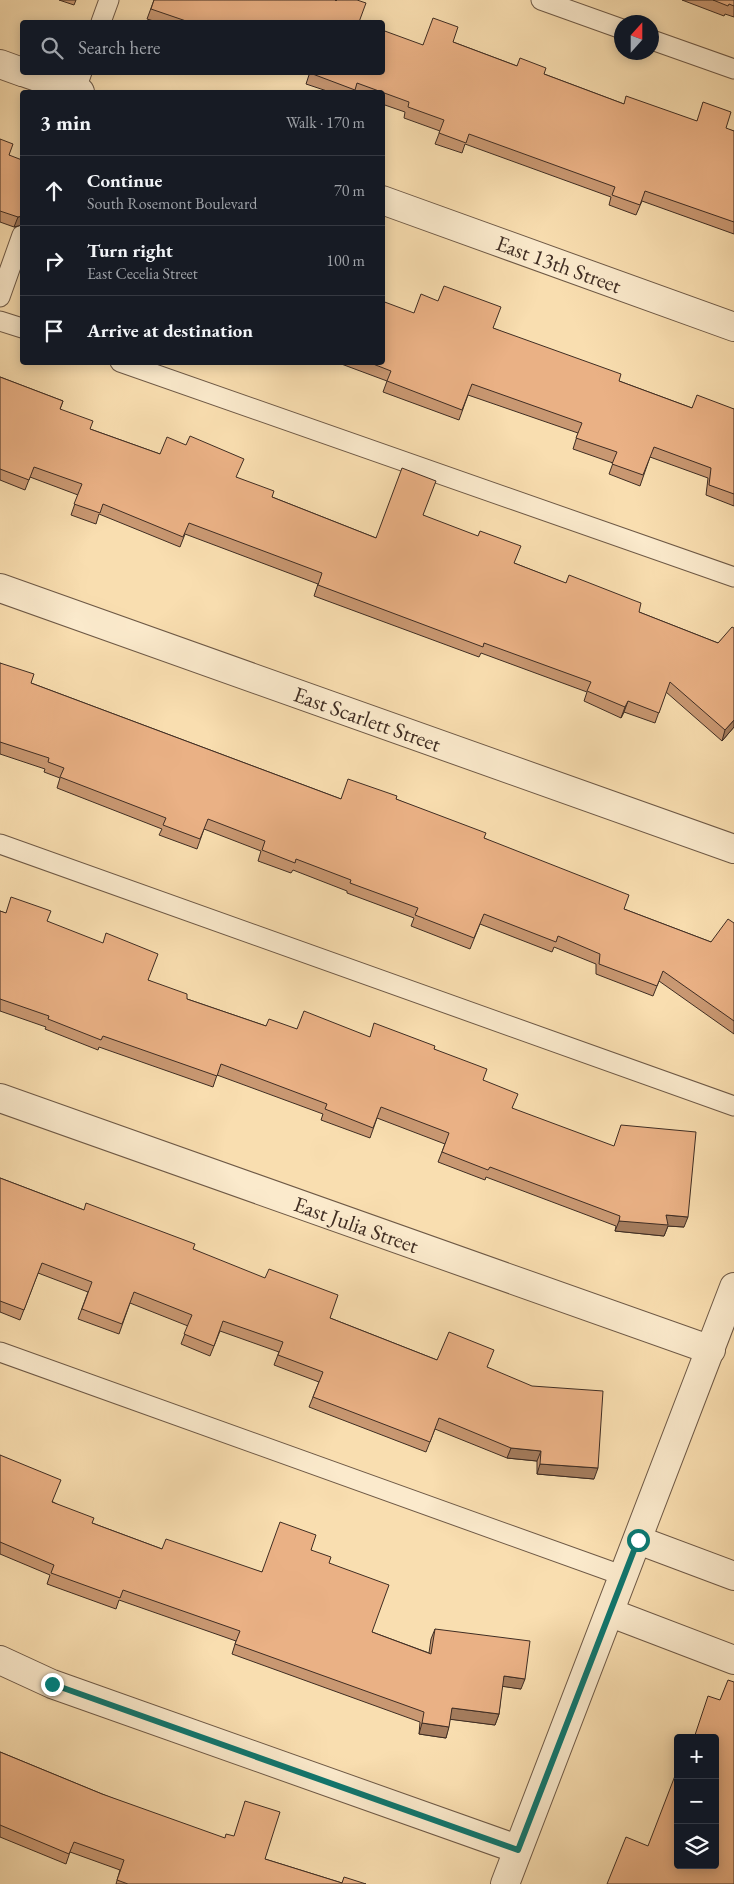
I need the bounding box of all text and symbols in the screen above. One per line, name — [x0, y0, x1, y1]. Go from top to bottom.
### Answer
north arrow — [614, 15, 659, 60]
search box — [20, 20, 385, 75]
icon: search — [38, 34, 66, 62]
text: Search here — [78, 35, 160, 60]
text: 3 min — [40, 109, 91, 136]
text: Walk · 170 m — [286, 112, 365, 133]
text: Continue — [87, 168, 162, 193]
icon: ahead — [40, 177, 68, 205]
text: 70 m — [334, 180, 365, 201]
text: South Rosemont Boulevard — [87, 193, 257, 214]
street label: East 13th Street — [492, 228, 626, 300]
text: Turn right — [87, 238, 173, 263]
icon: right — [40, 247, 68, 275]
text: 100 m — [326, 250, 365, 271]
text: East Cecelia Street — [87, 263, 198, 284]
icon: arrive — [40, 317, 68, 345]
text: Arrive at destination — [87, 318, 253, 343]
street label: East Scarlett Street — [290, 679, 445, 758]
street label: East Julia Street — [290, 1189, 423, 1260]
route start — [627, 1529, 650, 1552]
route end — [41, 1673, 64, 1696]
map controls — [674, 1734, 719, 1869]
button: + — [674, 1734, 719, 1779]
button: − — [674, 1779, 719, 1824]
button: layers — [674, 1824, 719, 1869]

